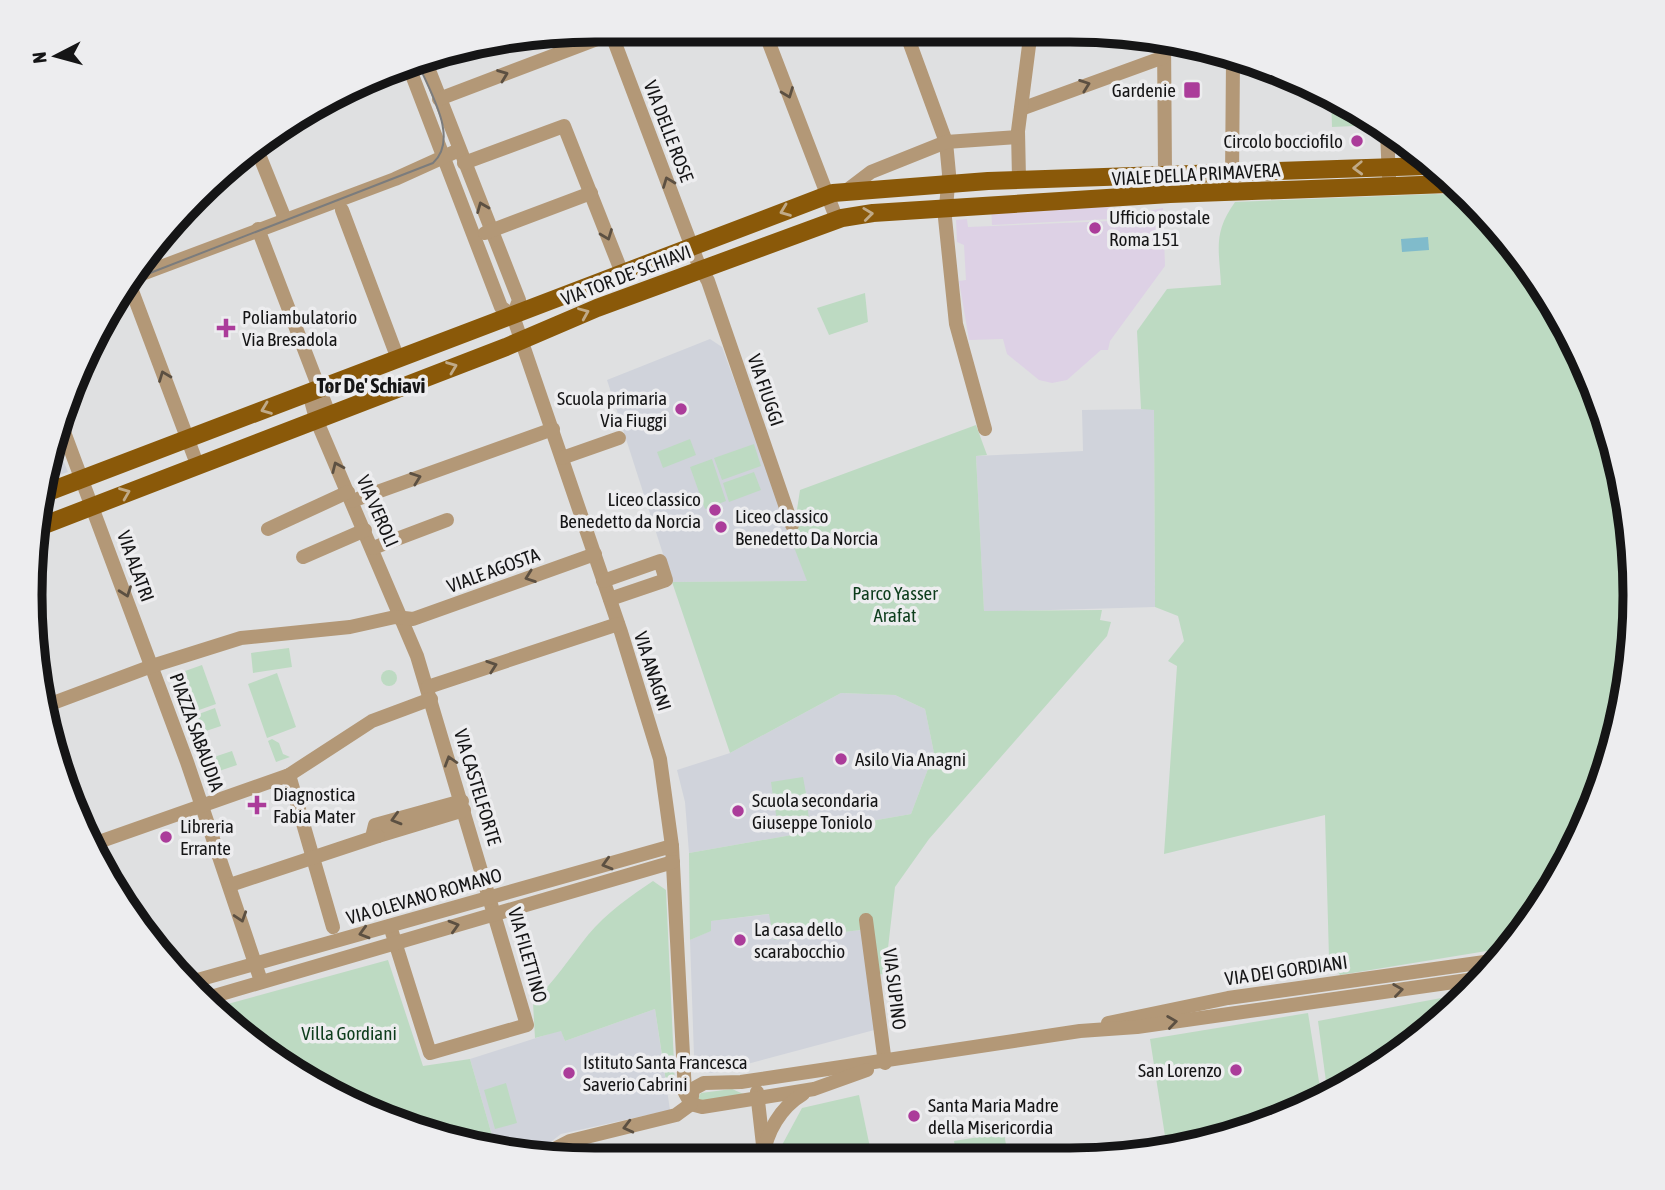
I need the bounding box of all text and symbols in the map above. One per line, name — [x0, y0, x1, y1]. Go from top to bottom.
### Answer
north arrow — [21, 21, 91, 91]
text: N — [28, 51, 51, 65]
one-way arrow — [496, 69, 508, 83]
street label: VIA DELLE ROSE — [640, 77, 698, 185]
place label: Gardenie — [1112, 79, 1176, 101]
one-way arrow — [1079, 80, 1091, 94]
marker: Gardenie — [1182, 80, 1202, 100]
one-way arrow — [780, 87, 794, 99]
place label: Circolo bocciofilo — [1223, 130, 1343, 152]
marker: Circolo bocciofilo — [1349, 133, 1365, 149]
street label: VIALE DELLA PRIMAVERA — [1111, 159, 1281, 189]
one-way arrow — [1352, 160, 1363, 176]
one-way arrow — [663, 177, 677, 189]
one-way arrow — [476, 201, 490, 214]
one-way arrow — [780, 203, 792, 217]
place label: Ufficio postale Roma 151 — [1109, 206, 1210, 250]
one-way arrow — [863, 207, 874, 222]
marker: Ufficio postale Roma 151 — [1087, 220, 1103, 236]
one-way arrow — [599, 228, 613, 240]
street label: VIA TOR DE' SCHIAVI — [558, 240, 694, 310]
place label: Poliambulatorio Via Bresadola — [242, 306, 357, 350]
one-way arrow — [577, 307, 590, 321]
marker: Poliambulatorio Via Bresadola — [216, 318, 236, 338]
street label: VIA FIUGGI — [743, 351, 789, 429]
one-way arrow — [446, 362, 458, 376]
one-way arrow — [158, 370, 172, 382]
district label: Tor De' Schiavi — [317, 373, 425, 397]
place label: Scuola primaria Via Fiuggi — [557, 387, 667, 431]
one-way arrow — [261, 401, 273, 415]
marker: Scuola primaria Via Fiuggi — [673, 401, 689, 417]
one-way arrow — [331, 462, 345, 474]
street label: VIA VEROLI — [352, 472, 404, 550]
one-way arrow — [410, 472, 422, 486]
one-way arrow — [119, 487, 131, 501]
place label: Liceo classico Benedetto da Norcia — [559, 488, 701, 532]
marker: Liceo classico Benedetto da Norcia — [707, 502, 723, 518]
place label: Liceo classico Benedetto Da Norcia — [735, 505, 878, 549]
marker: Liceo classico Benedetto Da Norcia — [713, 519, 729, 535]
street label: VIA ALATRI — [113, 527, 159, 605]
street label: VIALE AGOSTA — [444, 543, 543, 597]
one-way arrow — [525, 569, 537, 583]
park label: Parco Yasser Arafat — [852, 582, 938, 626]
one-way arrow — [117, 586, 131, 598]
street label: VIA ANAGNI — [630, 629, 676, 713]
one-way arrow — [486, 659, 498, 674]
street label: PIAZZA SABAUDIA — [165, 670, 229, 795]
street label: VIA CASTELFORTE — [450, 726, 506, 848]
place label: Asilo Via Anagni — [855, 748, 966, 770]
marker: Asilo Via Anagni — [833, 751, 849, 767]
one-way arrow — [443, 755, 458, 767]
place label: Diagnostica Fabia Mater — [273, 783, 356, 827]
place label: Scuola secondaria Giuseppe Toniolo — [752, 789, 879, 833]
marker: Diagnostica Fabia Mater — [247, 795, 267, 815]
marker: Scuola secondaria Giuseppe Toniolo — [730, 803, 746, 819]
one-way arrow — [390, 811, 402, 826]
place label: Libreria Errante — [180, 815, 234, 859]
marker: Libreria Errante — [158, 829, 174, 845]
one-way arrow — [601, 856, 613, 871]
street label: VIA OLEVANO ROMANO — [344, 863, 504, 929]
street label: VIA FILETTINO — [504, 905, 552, 1005]
one-way arrow — [233, 910, 247, 922]
place label: La casa dello scarabocchio — [754, 918, 845, 962]
one-way arrow — [447, 920, 459, 934]
one-way arrow — [358, 925, 370, 939]
marker: La casa dello scarabocchio — [732, 932, 748, 948]
street label: VIA SUPINO — [879, 947, 911, 1031]
street label: VIA DEI GORDIANI — [1223, 950, 1349, 990]
one-way arrow — [1392, 983, 1403, 998]
one-way arrow — [1166, 1015, 1178, 1030]
park label: Villa Gordiani — [301, 1022, 397, 1044]
place label: Istituto Santa Francesca Saverio Cabrini — [583, 1051, 748, 1095]
place label: San Lorenzo — [1138, 1059, 1222, 1081]
marker: San Lorenzo — [1228, 1062, 1244, 1078]
marker: Istituto Santa Francesca Saverio Cabrini — [561, 1065, 577, 1081]
place label: Santa Maria Madre della Misericordia — [928, 1094, 1059, 1138]
marker: Santa Maria Madre della Misericordia — [906, 1108, 922, 1124]
one-way arrow — [622, 1119, 634, 1133]

